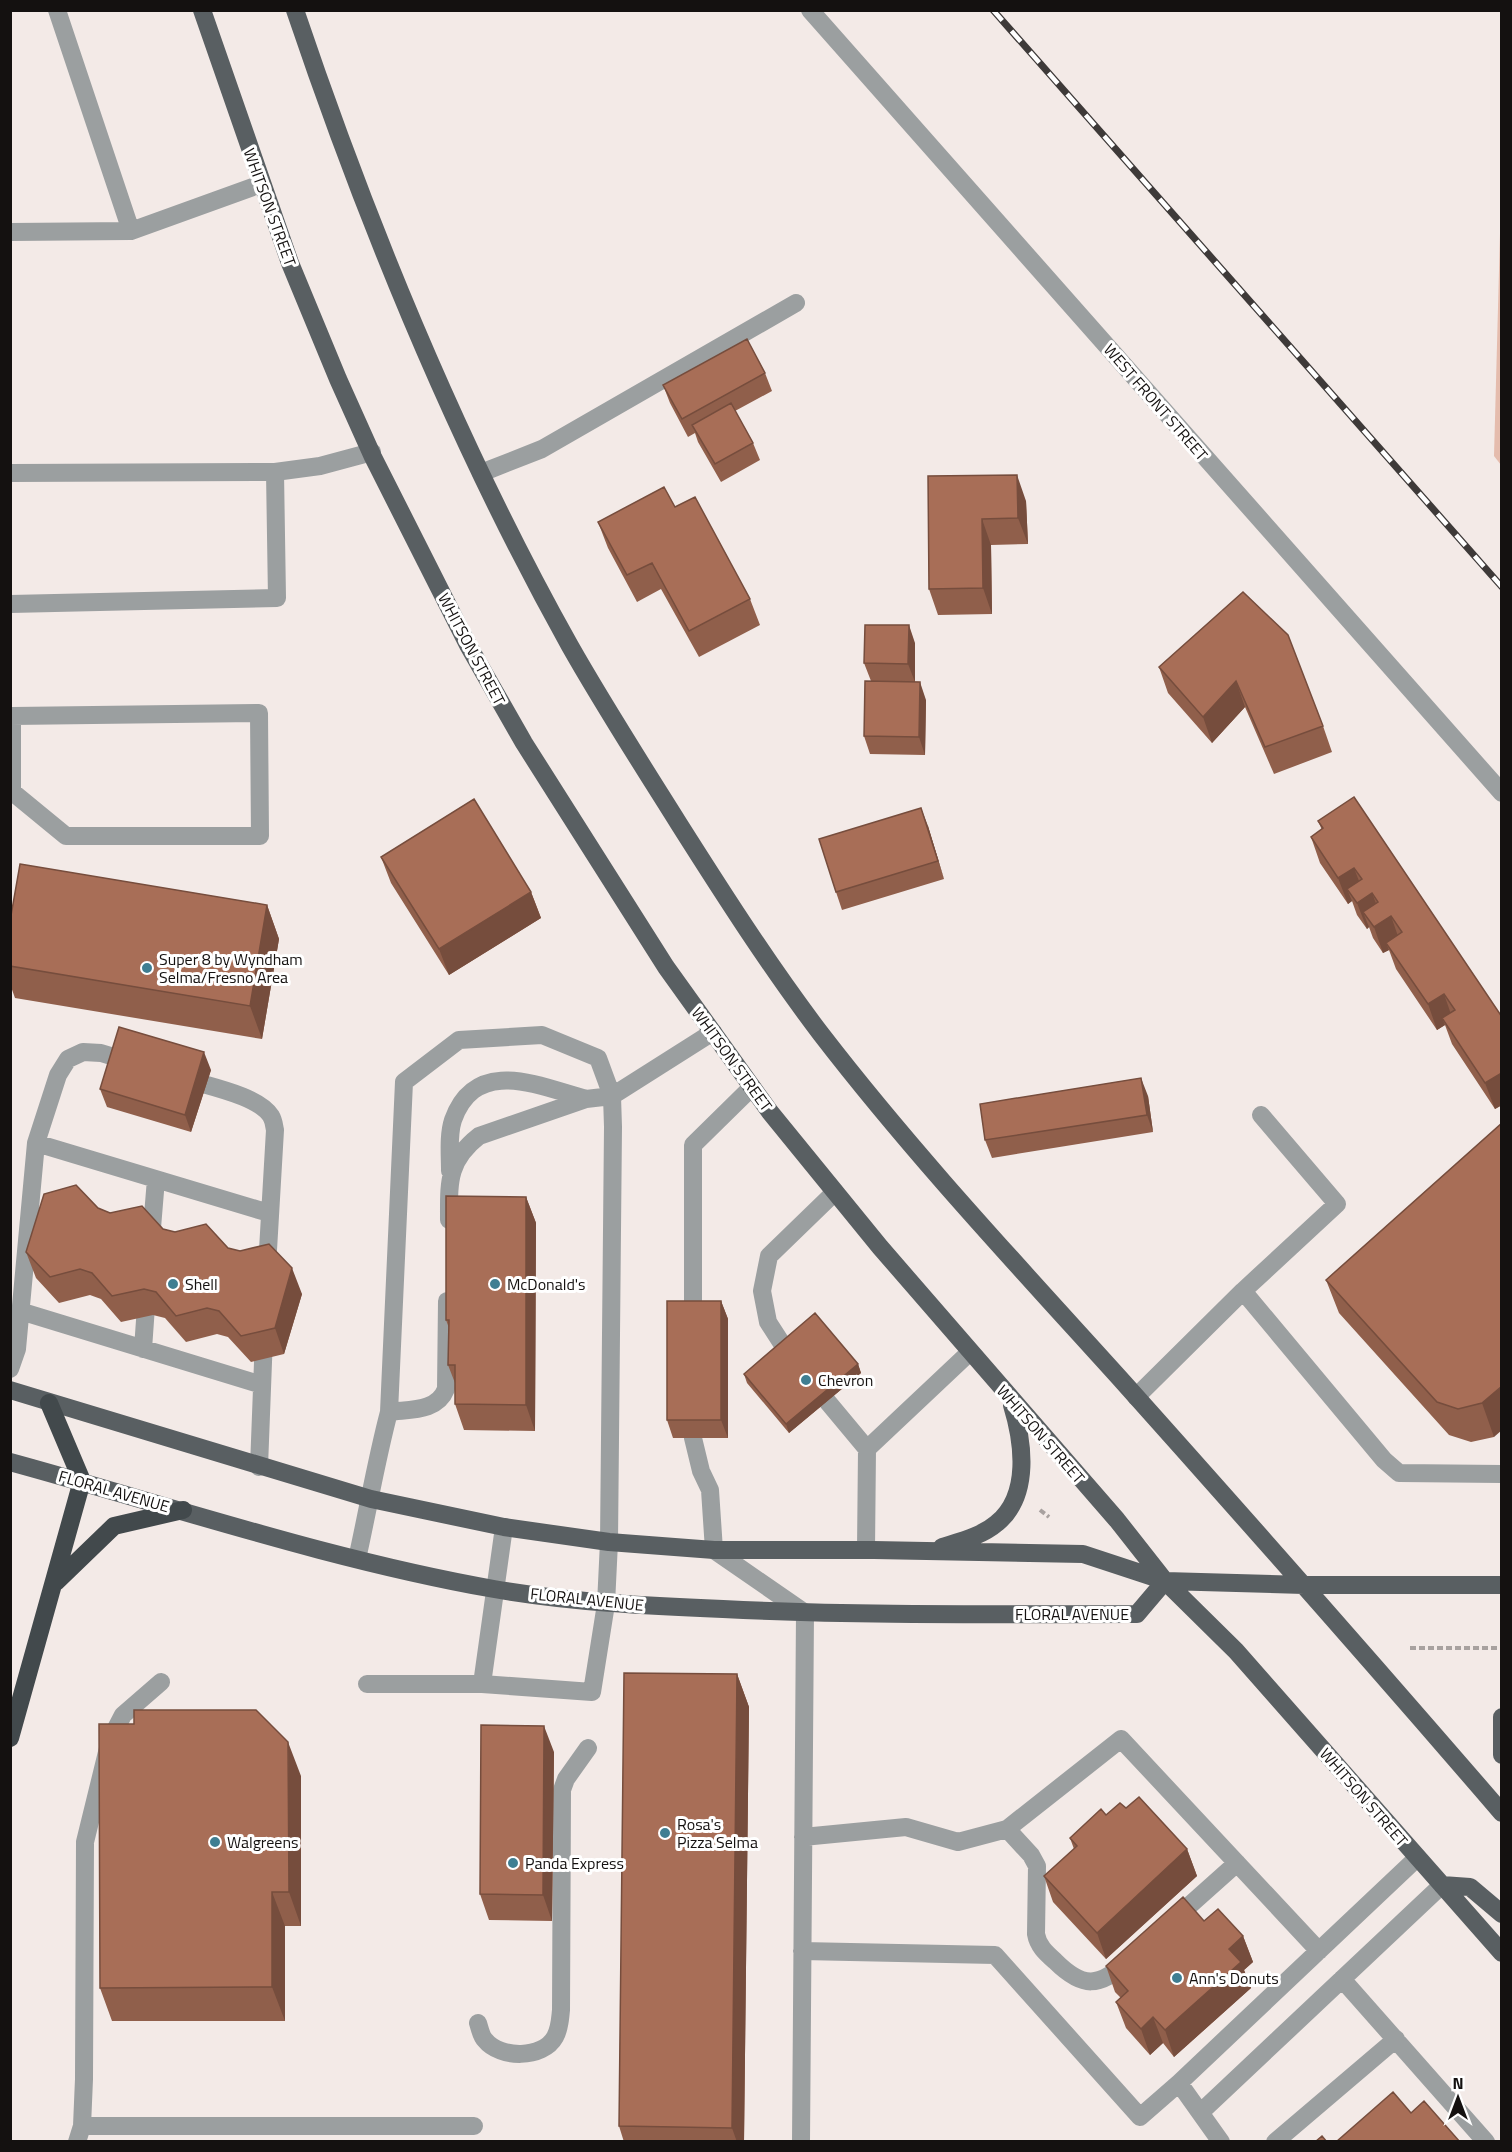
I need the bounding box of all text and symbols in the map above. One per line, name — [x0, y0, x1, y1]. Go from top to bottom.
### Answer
street label: WHITSON STREET — [238, 145, 303, 270]
street label: WEST FRONT STREET — [1098, 338, 1214, 466]
street label: WHITSON STREET — [432, 589, 512, 710]
place label: Super 8 by Wyndham Selma/Fresno Area — [159, 947, 303, 989]
marker: Super 8 by Wyndham Selma/Fresno Area — [140, 961, 154, 975]
street label: WHITSON STREET — [686, 1002, 778, 1117]
place label: Shell — [185, 1272, 218, 1296]
place label: McDonald's — [507, 1272, 586, 1296]
marker: Shell — [166, 1277, 180, 1291]
marker: McDonald's — [488, 1277, 502, 1291]
place label: Chevron — [818, 1368, 873, 1392]
marker: Chevron — [799, 1373, 813, 1387]
street label: WHITSON STREET — [991, 1379, 1091, 1489]
street label: FLORAL AVENUE — [56, 1464, 172, 1518]
street label: FLORAL AVENUE — [529, 1581, 645, 1617]
street label: FLORAL AVENUE — [1015, 1602, 1129, 1626]
street label: WHITSON STREET — [1314, 1742, 1414, 1852]
place label: Rosa's Pizza Selma — [677, 1812, 758, 1854]
marker: Rosa's Pizza Selma — [658, 1826, 672, 1840]
place label: Walgreens — [227, 1830, 298, 1854]
marker: Walgreens — [208, 1835, 222, 1849]
place label: Panda Express — [525, 1851, 624, 1875]
marker: Panda Express — [506, 1856, 520, 1870]
place label: Ann's Donuts — [1189, 1966, 1279, 1990]
marker: Ann's Donuts — [1170, 1971, 1184, 1985]
north arrow — [1428, 2068, 1488, 2128]
text: N — [1452, 2071, 1464, 2095]

